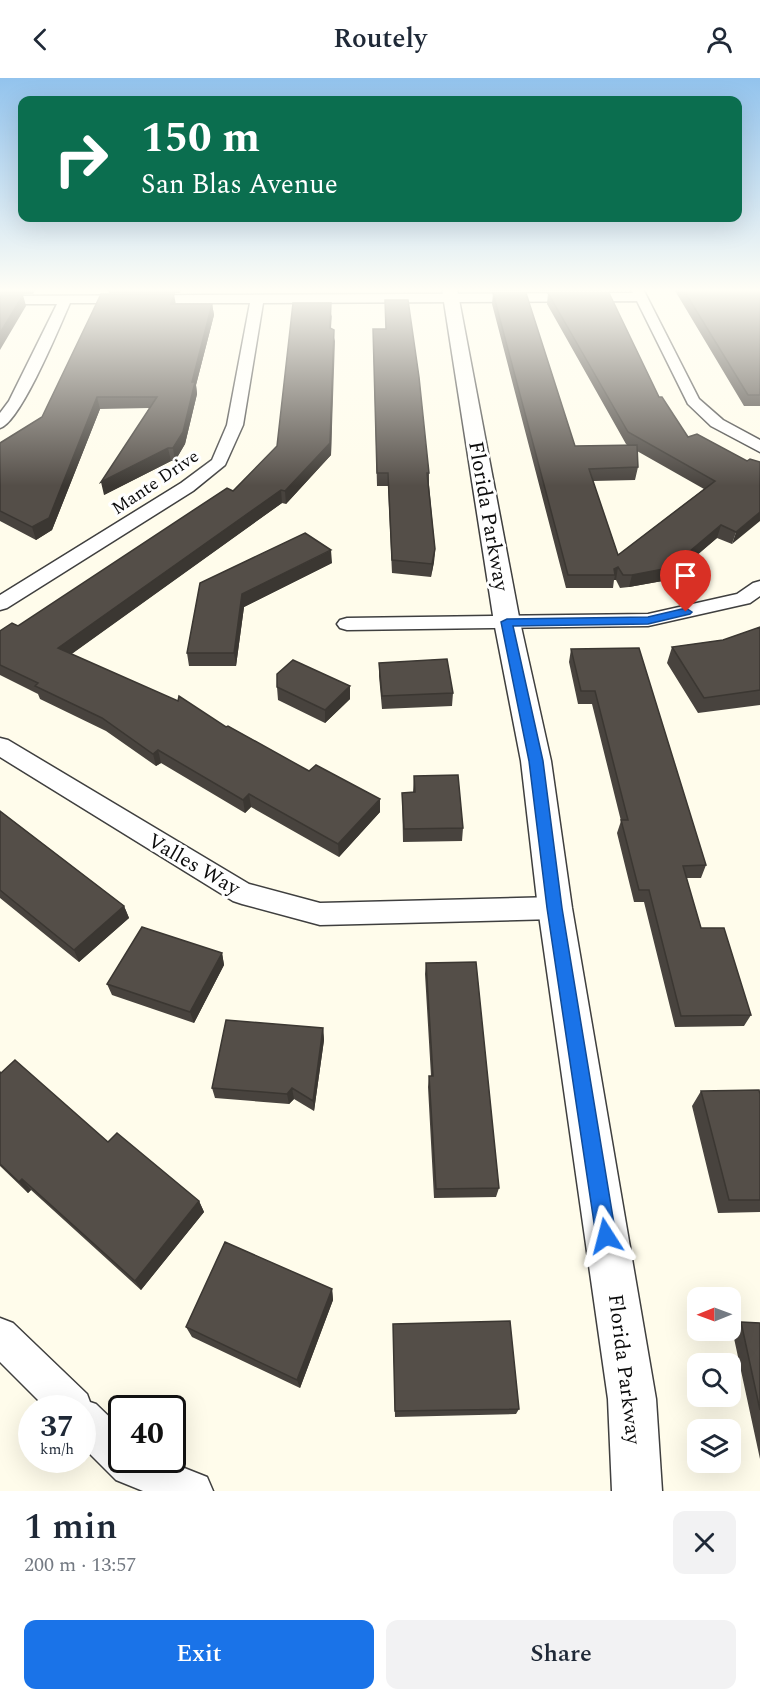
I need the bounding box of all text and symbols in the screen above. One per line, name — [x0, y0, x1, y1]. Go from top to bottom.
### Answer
text: Routely — [333, 18, 427, 60]
icon: back — [24, 23, 57, 56]
icon: person — [703, 23, 736, 56]
text: 150 m — [141, 107, 260, 170]
icon: right — [42, 120, 120, 198]
text: San Blas Avenue — [141, 164, 338, 206]
street label: Florida Parkway — [459, 439, 517, 594]
street label: Mante Drive — [106, 443, 204, 522]
pin — [660, 550, 711, 612]
icon: arrive — [669, 559, 702, 592]
street label: Valles Way — [141, 826, 246, 905]
position arrow — [574, 1204, 638, 1268]
north arrow — [687, 1287, 741, 1341]
map controls — [687, 1287, 741, 1473]
street label: Florida Parkway — [599, 1292, 649, 1447]
button: search — [687, 1353, 741, 1407]
speed limit sign: 40 — [108, 1395, 186, 1473]
text: 37 — [40, 1404, 74, 1450]
button: layers — [687, 1419, 741, 1473]
text: km/h — [40, 1438, 74, 1461]
text: 1 min — [24, 1500, 117, 1555]
button: close — [673, 1511, 736, 1574]
text: 200 m · 13:57 — [24, 1550, 136, 1580]
button: Exit — [24, 1620, 374, 1689]
button: Share — [386, 1620, 736, 1689]

